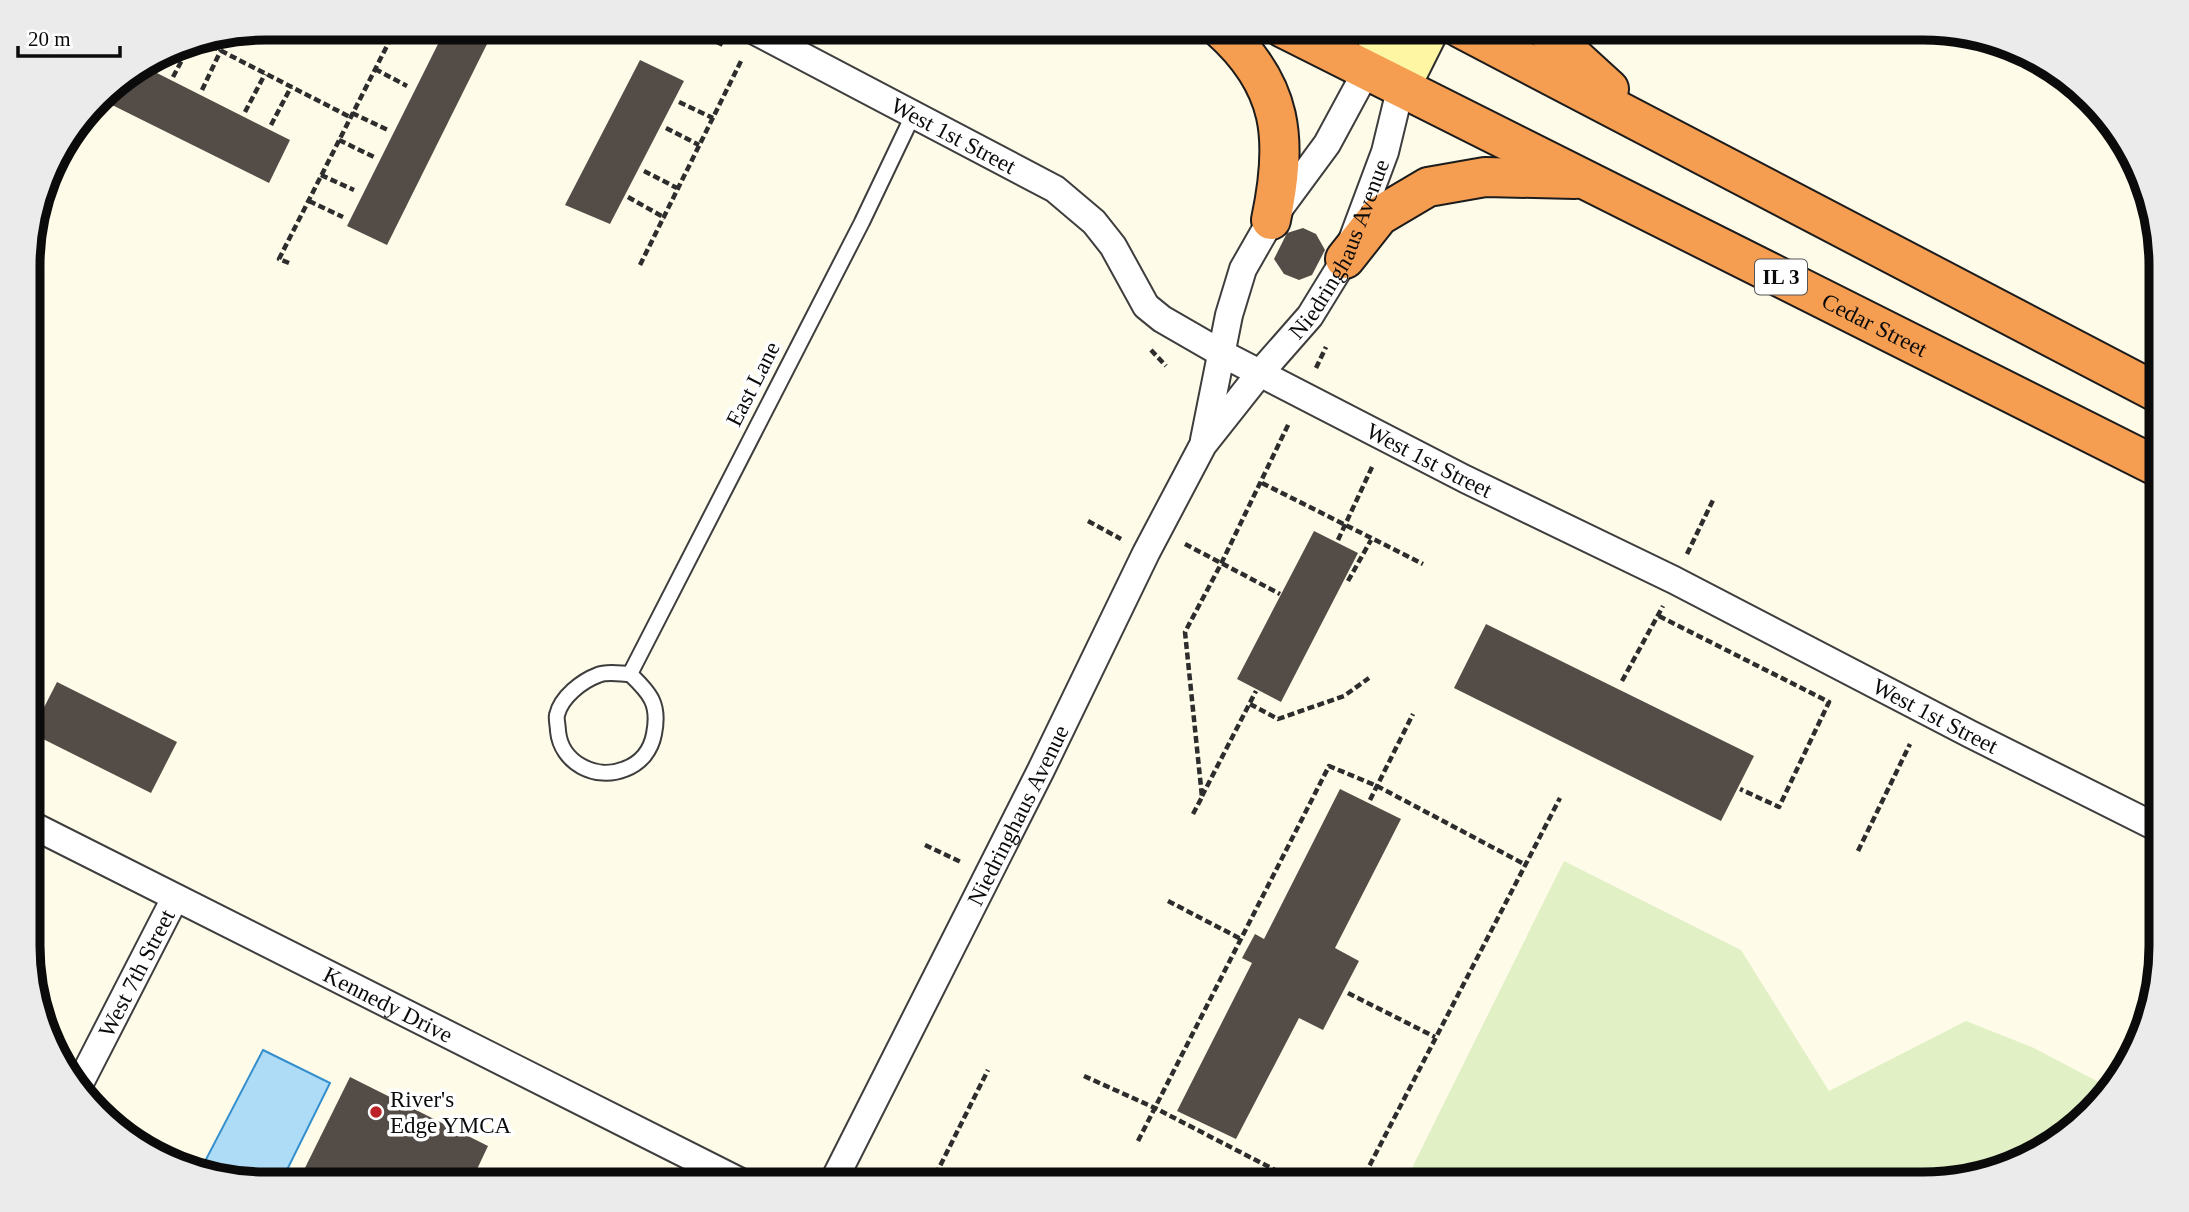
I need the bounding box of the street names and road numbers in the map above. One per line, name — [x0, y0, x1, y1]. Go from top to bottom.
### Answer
street label: West 1st Street — [887, 92, 1021, 179]
street label: Niedringhaus Avenue — [1284, 156, 1394, 344]
road number: IL 3 — [1755, 260, 1807, 294]
street label: Cedar Street — [1818, 288, 1932, 362]
street label: East Lane — [721, 338, 785, 430]
street label: West 1st Street — [1362, 418, 1497, 503]
street label: West 1st Street — [1869, 673, 2003, 759]
street label: Niedringhaus Avenue — [962, 721, 1073, 909]
street label: West 7th Street — [93, 905, 180, 1041]
street label: Kennedy Drive — [319, 961, 457, 1047]

